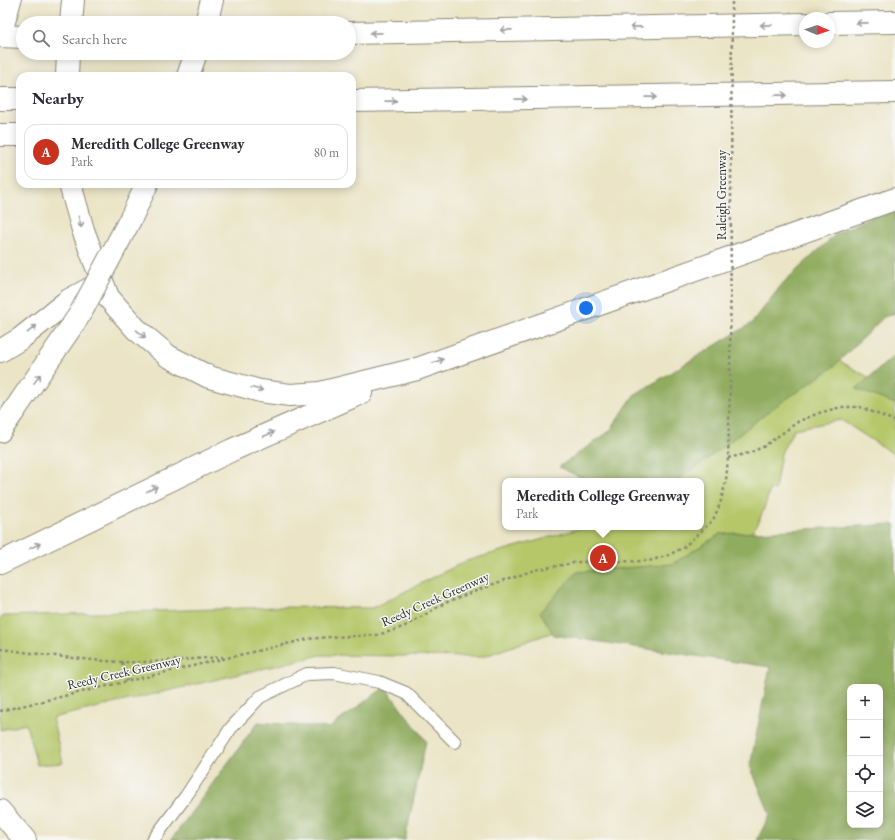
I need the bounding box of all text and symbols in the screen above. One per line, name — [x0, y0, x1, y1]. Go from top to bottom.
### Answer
north arrow — [799, 12, 835, 48]
search box — [16, 16, 356, 60]
one-way arrow — [856, 19, 869, 27]
one-way arrow — [760, 21, 773, 29]
one-way arrow — [630, 24, 643, 31]
one-way arrow — [500, 26, 513, 34]
icon: search — [30, 27, 52, 49]
text: Search here — [62, 29, 127, 48]
one-way arrow — [370, 29, 383, 37]
text: Nearby — [32, 87, 84, 109]
one-way arrow — [774, 91, 787, 99]
one-way arrow — [644, 93, 657, 101]
one-way arrow — [514, 95, 527, 103]
one-way arrow — [384, 97, 397, 105]
text: Meredith College Greenway — [71, 134, 245, 153]
text: A — [41, 144, 51, 161]
text: 80 m — [314, 144, 339, 161]
street label: Raleigh Greenway — [713, 149, 730, 240]
text: Park — [71, 153, 93, 170]
one-way arrow — [77, 215, 84, 228]
your location — [576, 298, 596, 318]
one-way arrow — [27, 325, 38, 334]
one-way arrow — [136, 329, 147, 338]
one-way arrow — [431, 357, 443, 365]
one-way arrow — [33, 374, 41, 385]
one-way arrow — [250, 386, 263, 394]
one-way arrow — [263, 429, 275, 437]
popup — [502, 478, 704, 530]
one-way arrow — [145, 485, 157, 492]
text: Meredith College Greenway — [516, 486, 690, 505]
text: Park — [516, 505, 538, 522]
one-way arrow — [29, 542, 41, 549]
pin: A — [590, 543, 616, 573]
street label: Reedy Creek Greenway — [378, 567, 492, 630]
street label: Reedy Creek Greenway — [66, 651, 183, 693]
map controls — [847, 684, 883, 828]
button: + — [847, 684, 883, 720]
button: − — [847, 720, 883, 756]
button: locate — [847, 756, 883, 792]
button: layers — [847, 792, 883, 828]

